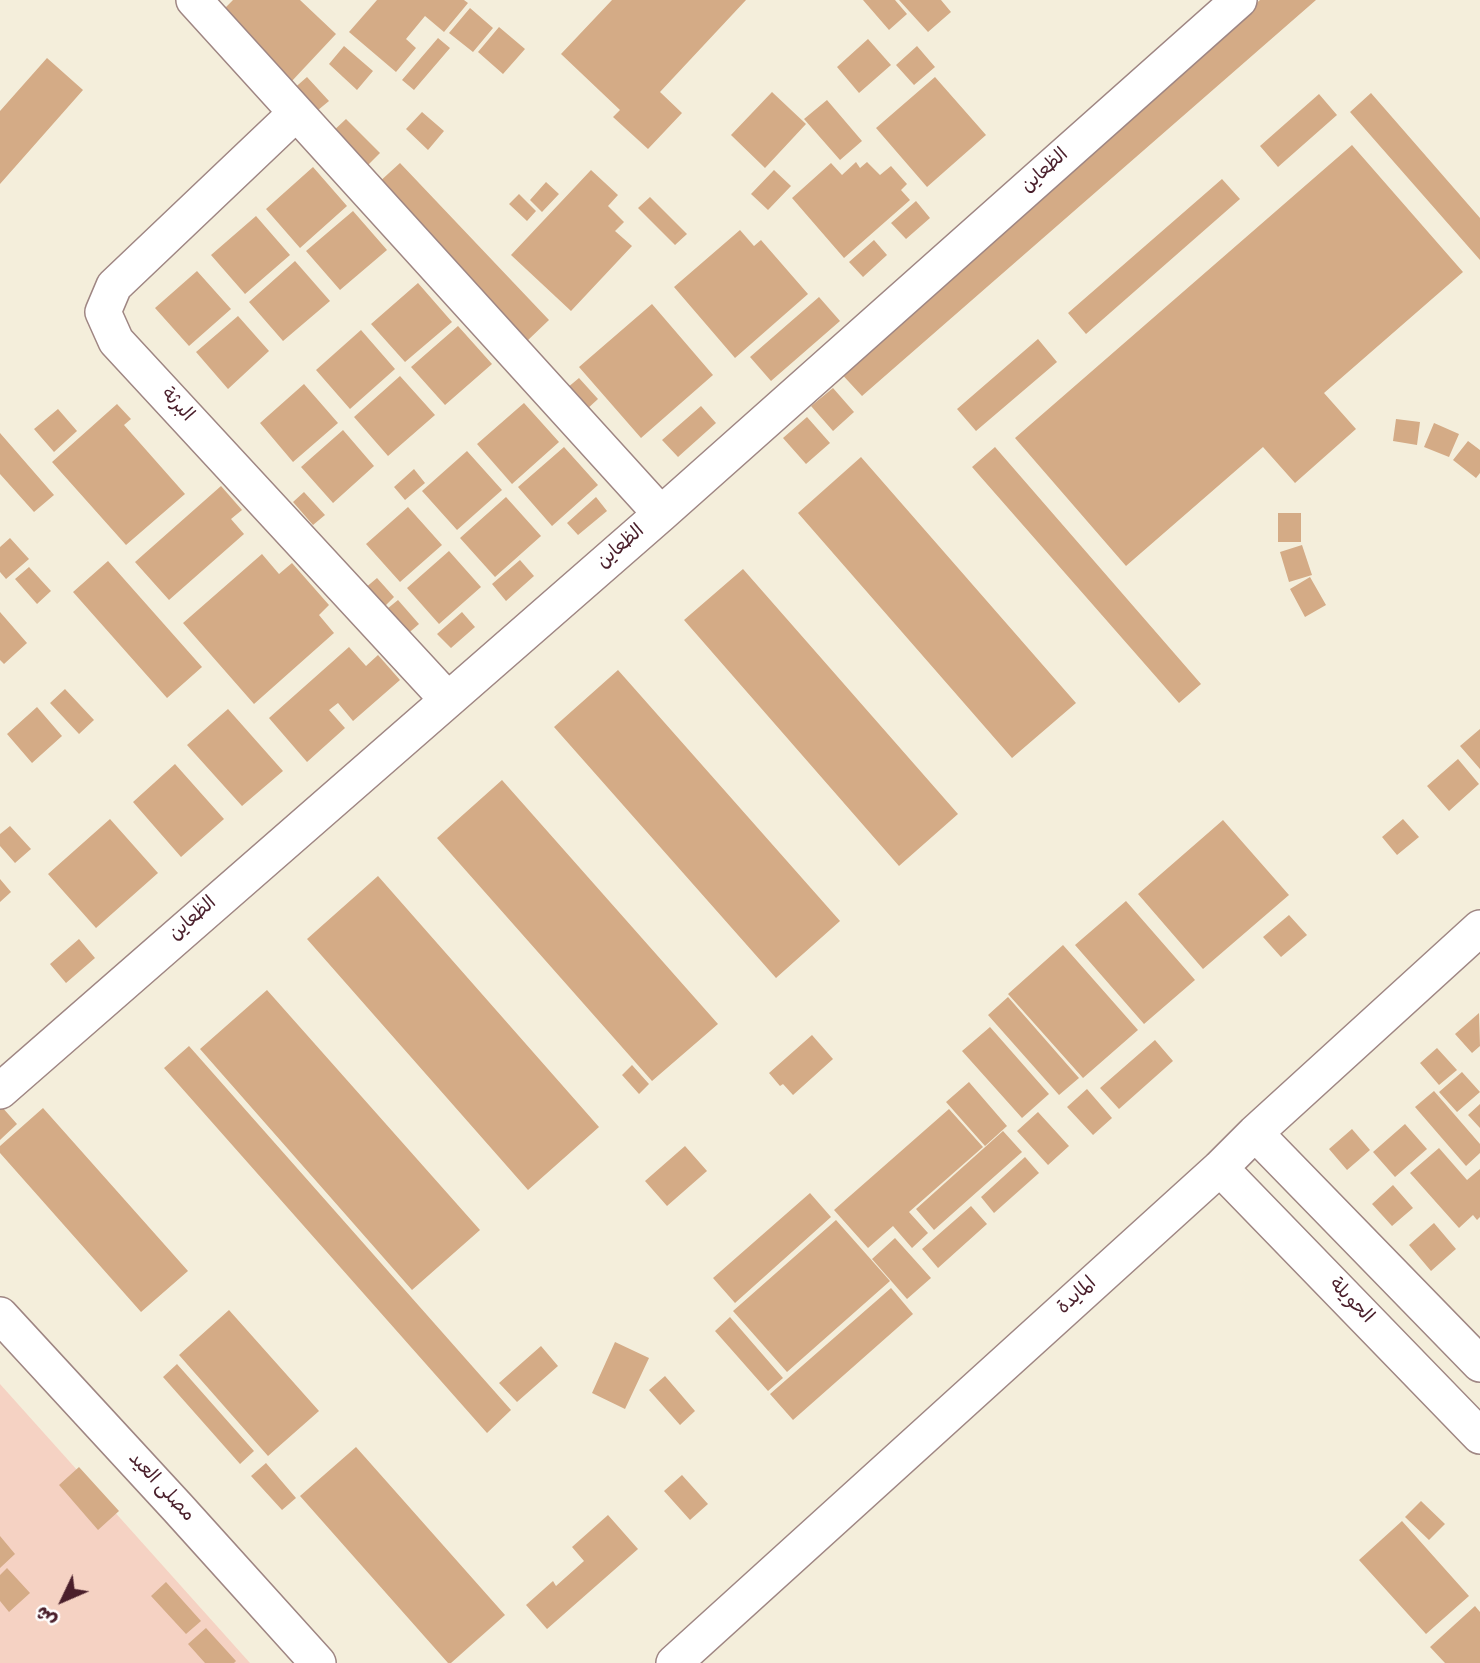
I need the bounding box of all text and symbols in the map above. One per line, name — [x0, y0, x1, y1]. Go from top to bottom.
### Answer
street label: الظعاين — [1018, 145, 1074, 199]
street label: البرثة — [155, 384, 197, 428]
street label: الظعاين — [594, 521, 650, 575]
street label: الظعاين — [166, 893, 222, 947]
street label: المايدة — [1054, 1273, 1102, 1321]
street label: الحويلة — [1323, 1275, 1377, 1329]
street label: مصلى العيد — [122, 1448, 198, 1528]
north arrow — [28, 1565, 98, 1635]
text: ش — [32, 1599, 63, 1630]

